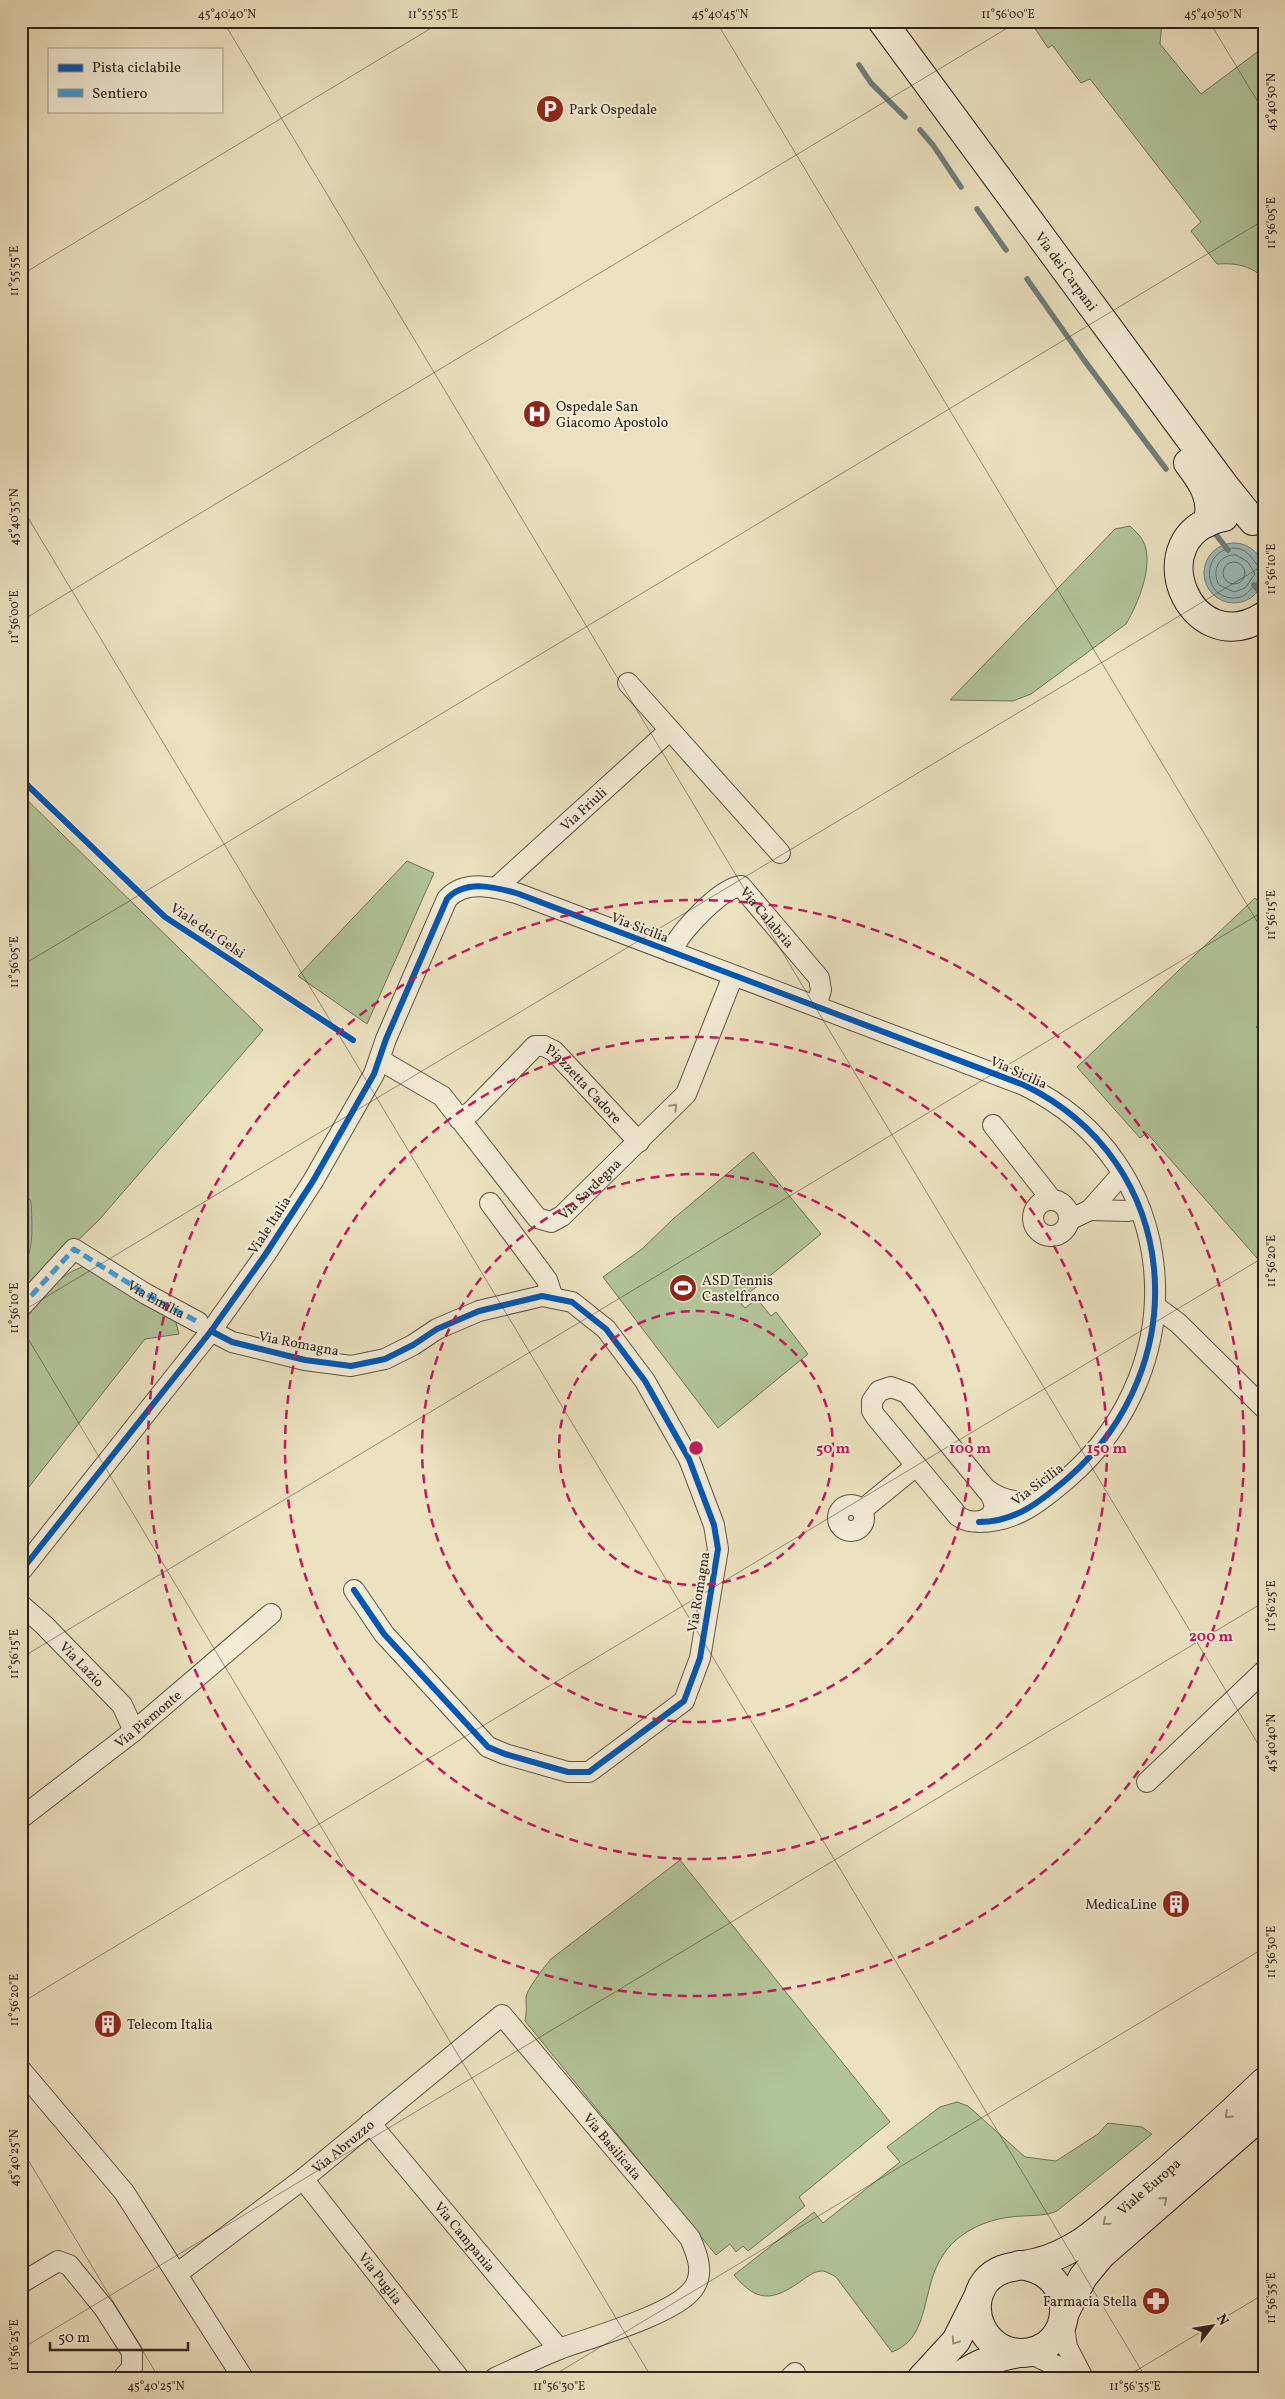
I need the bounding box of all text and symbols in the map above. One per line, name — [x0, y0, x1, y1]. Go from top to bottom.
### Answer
text: 45°40'40"N — [198, 7, 256, 23]
text: 11°55'55"E — [408, 7, 458, 23]
text: 45°40'45"N — [691, 7, 749, 23]
text: 11°56'00"E — [981, 7, 1035, 23]
text: 45°40'50"N — [1184, 7, 1242, 23]
legend — [48, 48, 222, 112]
text: Pista ciclabile — [92, 58, 181, 79]
text: 45°40'50"N — [1264, 73, 1280, 131]
text: Sentiero — [92, 84, 148, 105]
parking icon: Park Ospedale — [535, 94, 565, 124]
place label: Park Ospedale — [569, 101, 657, 120]
text: 11°56'05"E — [1264, 197, 1280, 249]
street label: Via dei Carpani — [1030, 229, 1101, 316]
text: 11°55'55"E — [7, 246, 23, 296]
place label: Ospedale San Giacomo Apostolo — [556, 398, 668, 433]
hospital icon: Ospedale San Giacomo Apostolo — [522, 399, 552, 429]
text: 45°40'35"N — [7, 488, 23, 546]
text: 11°56'10"E — [1264, 544, 1280, 594]
text: 11°56'00"E — [7, 590, 23, 644]
street label: Via Friuli — [557, 784, 612, 836]
street label: Via Calabria — [735, 883, 798, 953]
text: 11°56'15"E — [1264, 890, 1280, 940]
street label: Viale dei Gelsi — [166, 899, 248, 963]
street label: Via Sicilia — [608, 909, 671, 948]
text: 11°56'05"E — [7, 936, 23, 988]
street label: Piazzetta Cadore — [542, 1040, 625, 1129]
street label: Via Sicilia — [987, 1052, 1050, 1094]
one-way arrow — [668, 1104, 677, 1113]
street label: Via Sardegna — [555, 1155, 626, 1225]
street label: Viale Italia — [244, 1193, 296, 1259]
text: 11°56'20"E — [1264, 1235, 1280, 1287]
place label: ASD Tennis Castelfranco — [702, 1272, 779, 1307]
sports icon: ASD Tennis Castelfranco — [668, 1273, 698, 1303]
street label: Via Emilia — [123, 1277, 188, 1324]
text: 11°56'10"E — [7, 1283, 23, 1333]
street label: Via Romagna — [257, 1327, 341, 1362]
centre of rings — [687, 1439, 705, 1457]
text: 50 m — [816, 1439, 850, 1460]
text: 100 m — [949, 1439, 992, 1460]
text: 150 m — [1087, 1439, 1127, 1460]
street label: Via Sicilia — [1008, 1459, 1068, 1511]
street label: Via Romagna — [684, 1550, 715, 1634]
text: 11°56'25"E — [1264, 1580, 1280, 1632]
text: 200 m — [1189, 1627, 1233, 1648]
text: 11°56'15"E — [7, 1629, 23, 1679]
street label: Via Lazio — [54, 1638, 107, 1692]
street label: Via Piemonte — [111, 1686, 186, 1753]
text: 45°40'40"N — [1264, 1714, 1280, 1772]
building icon: MedicaLine — [1161, 1889, 1191, 1919]
place label: MedicaLine — [1085, 1896, 1157, 1915]
text: 11°56'30"E — [1264, 1926, 1280, 1978]
text: 11°56'20"E — [7, 1974, 23, 2026]
building icon: Telecom Italia — [93, 2009, 123, 2039]
place label: Telecom Italia — [127, 2016, 213, 2035]
one-way arrow — [1225, 2109, 1234, 2118]
street label: Via Basilicata — [578, 2110, 645, 2185]
street label: Via Abruzzo — [309, 2116, 379, 2179]
text: 45°40'25"N — [7, 2129, 23, 2187]
street label: Viale Europa — [1114, 2155, 1186, 2220]
street label: Via Campania — [429, 2198, 499, 2277]
one-way arrow — [1158, 2198, 1167, 2206]
one-way arrow — [1103, 2217, 1112, 2226]
street label: Via Puglia — [353, 2249, 406, 2309]
text: 11°56'35"E — [1264, 2272, 1280, 2324]
pharmacy icon: Farmacia Stella — [1141, 2286, 1171, 2316]
place label: Farmacia Stella — [1043, 2293, 1137, 2312]
north arrow — [1188, 2302, 1238, 2352]
text: N — [1211, 2311, 1233, 2329]
text: 11°56'25"E — [7, 2319, 23, 2371]
scale bar — [50, 2319, 188, 2351]
text: 50 m — [58, 2328, 90, 2349]
one-way arrow — [952, 2336, 962, 2345]
text: 45°40'25"N — [127, 2379, 185, 2395]
text: 11°56'30"E — [533, 2379, 585, 2395]
text: 11°56'35"E — [1109, 2379, 1161, 2395]

